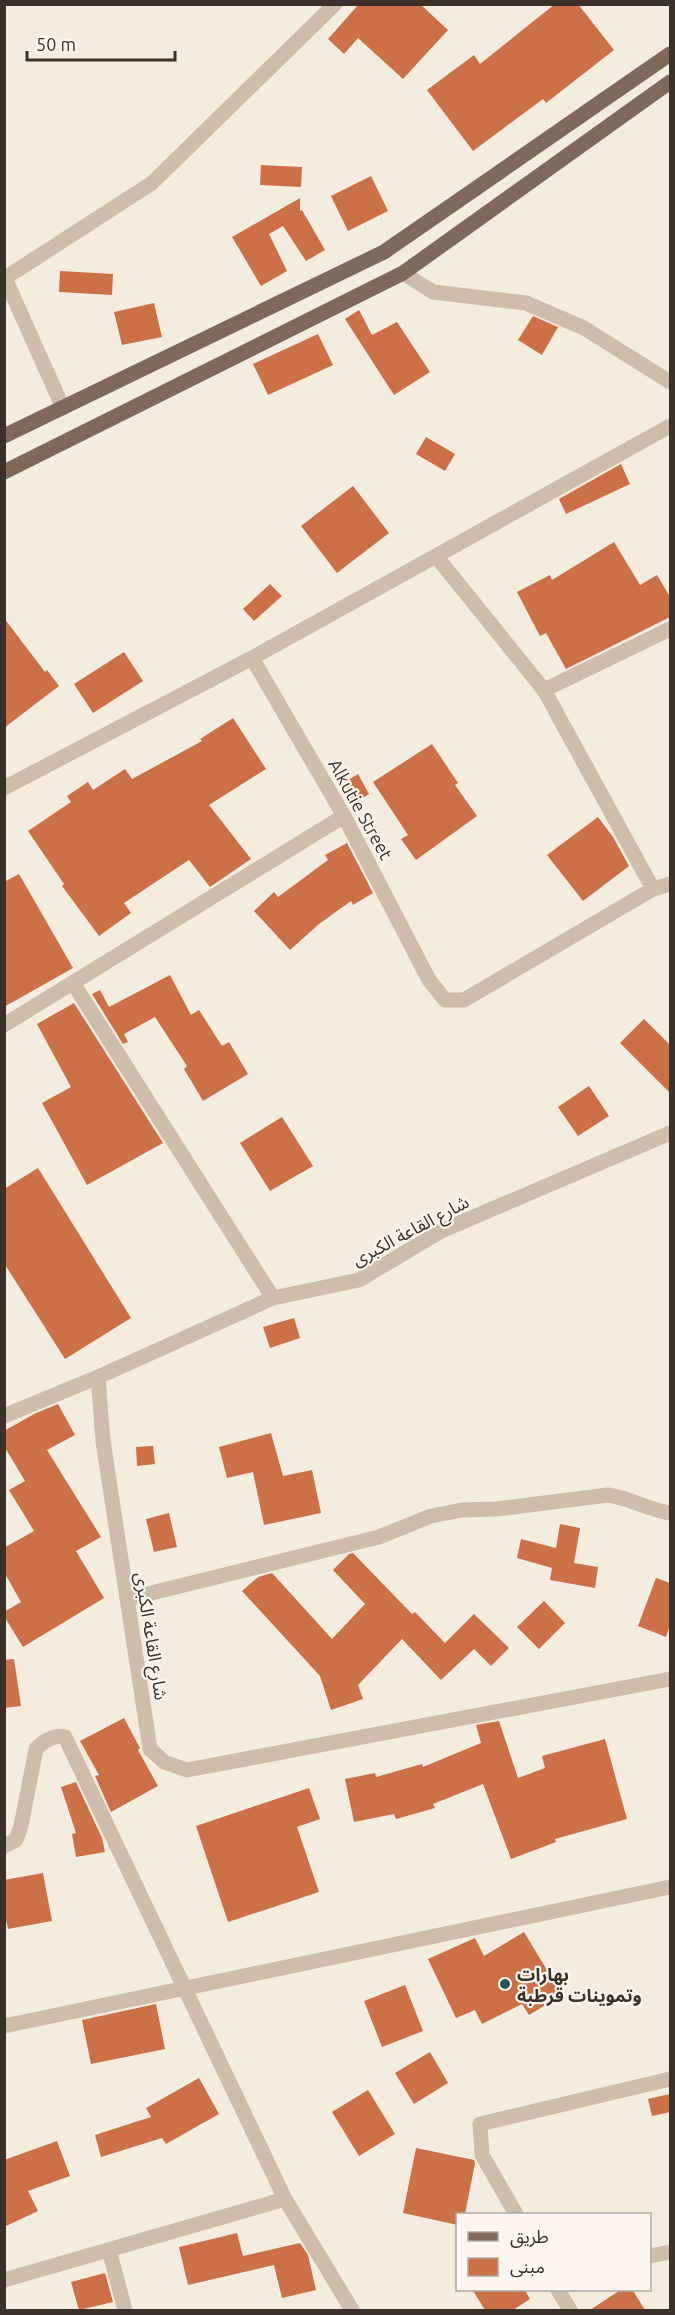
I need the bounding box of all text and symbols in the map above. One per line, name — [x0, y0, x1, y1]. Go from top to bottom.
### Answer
scale bar — [27, 24, 176, 62]
text: 50 m — [36, 34, 76, 54]
street label: Alkutie Street — [325, 755, 397, 863]
street label: شارع القاعة الكبرى — [348, 1191, 474, 1274]
street label: شارع القاعة الكبرى — [127, 1571, 172, 1702]
place label: بهارات وتموينات قرطبة — [517, 1964, 642, 2007]
marker: بهارات وتموينات قرطبة — [498, 1977, 512, 1991]
legend — [456, 2213, 651, 2291]
text: طريق — [510, 2226, 549, 2248]
text: مبنى — [510, 2256, 545, 2278]

